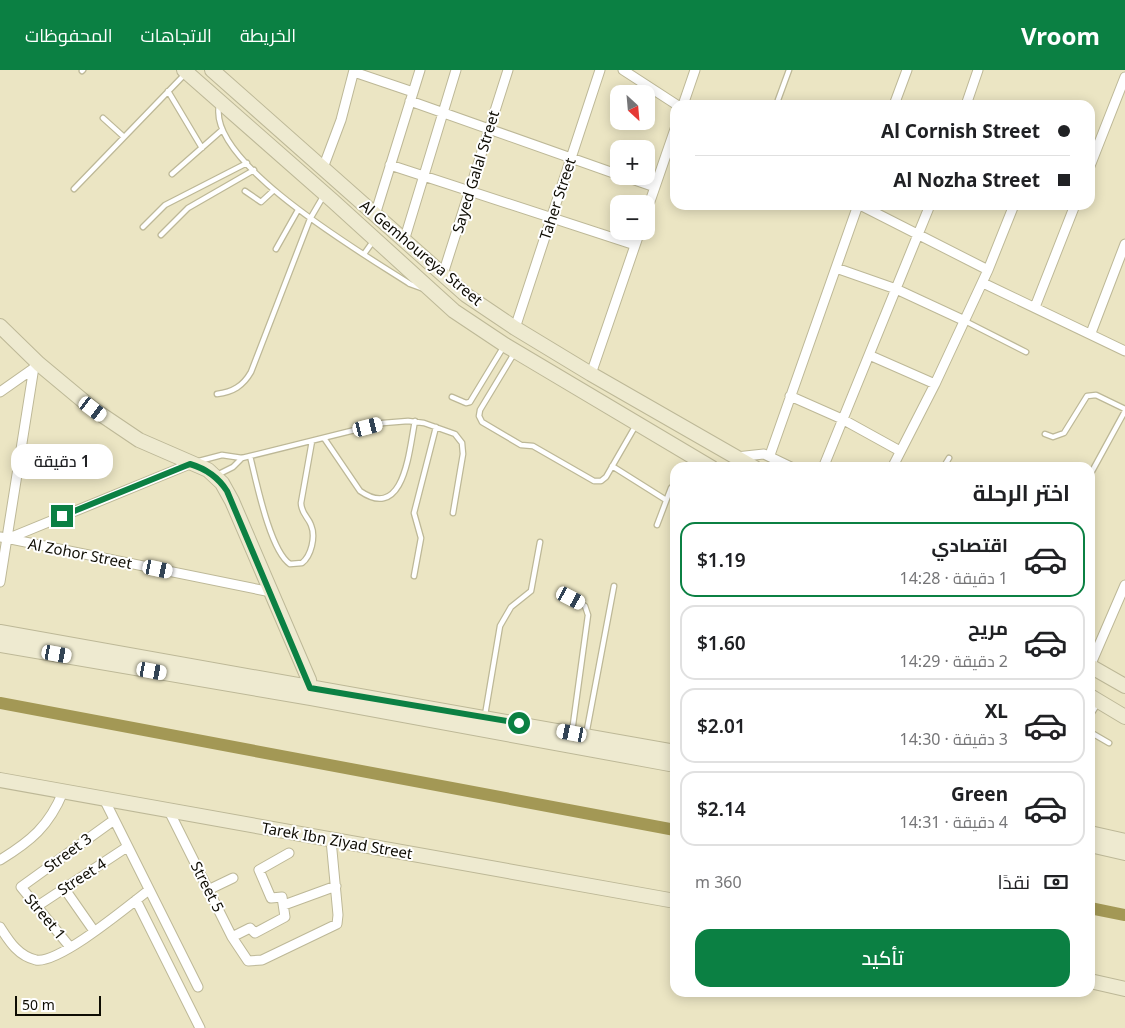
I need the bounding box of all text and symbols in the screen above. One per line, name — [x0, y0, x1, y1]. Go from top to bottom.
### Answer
text: Vroom — [1021, 19, 1100, 52]
text: المحفوظات — [25, 23, 113, 47]
text: الاتجاهات — [141, 23, 212, 47]
text: الخريطة — [240, 23, 296, 47]
north arrow — [610, 85, 655, 130]
map controls — [610, 85, 655, 240]
street label: Sayed Galal Street — [447, 107, 503, 235]
text: Al Cornish Street — [881, 118, 1040, 144]
button: + — [610, 140, 655, 185]
street label: Taher Street — [534, 155, 580, 242]
text: Al Nozha Street — [893, 167, 1040, 193]
street label: Al Gemhoureya Street — [356, 195, 488, 310]
button: − — [610, 195, 655, 240]
car — [76, 394, 109, 424]
car — [351, 416, 384, 438]
callout: 1 دقيقة — [11, 444, 113, 478]
text: 1 دقيقة — [34, 450, 90, 472]
text: اختر الرحلة — [973, 477, 1070, 507]
route end — [51, 505, 73, 527]
text: اقتصادي — [932, 532, 1008, 558]
street label: Al Zohor Street — [27, 533, 134, 573]
icon: car — [1023, 537, 1068, 582]
text: $1.19 — [697, 547, 746, 573]
car — [141, 559, 174, 579]
text: 1 دقيقة · 14:28 — [900, 567, 1008, 589]
car — [554, 584, 587, 612]
text: مريح — [968, 615, 1008, 641]
icon: car — [1023, 620, 1068, 665]
text: $1.60 — [697, 630, 746, 656]
car — [40, 644, 73, 664]
text: 2 دقيقة · 14:29 — [900, 650, 1008, 672]
car — [135, 661, 168, 681]
text: XL — [985, 698, 1008, 724]
icon: car — [1023, 703, 1068, 748]
route start — [508, 712, 530, 734]
text: $2.01 — [697, 713, 746, 739]
car — [555, 723, 588, 743]
text: 3 دقيقة · 14:30 — [900, 728, 1008, 750]
text: Green — [951, 781, 1008, 807]
icon: car — [1023, 786, 1068, 831]
text: $2.14 — [697, 796, 746, 822]
text: 4 دقيقة · 14:31 — [900, 811, 1008, 833]
street label: Tarek Ibn Ziyad Street — [260, 817, 415, 863]
street label: Street 3 — [40, 828, 95, 876]
street label: Street 4 — [53, 853, 110, 899]
street label: Street 5 — [187, 858, 229, 915]
icon: cash — [1042, 868, 1070, 896]
text: نقدًا — [998, 869, 1030, 895]
text: 360 m — [695, 871, 742, 893]
street label: Street 1 — [21, 889, 71, 944]
button: تأكيد — [695, 929, 1070, 987]
scale bar — [15, 993, 101, 1016]
text: 50 m — [22, 995, 55, 1014]

